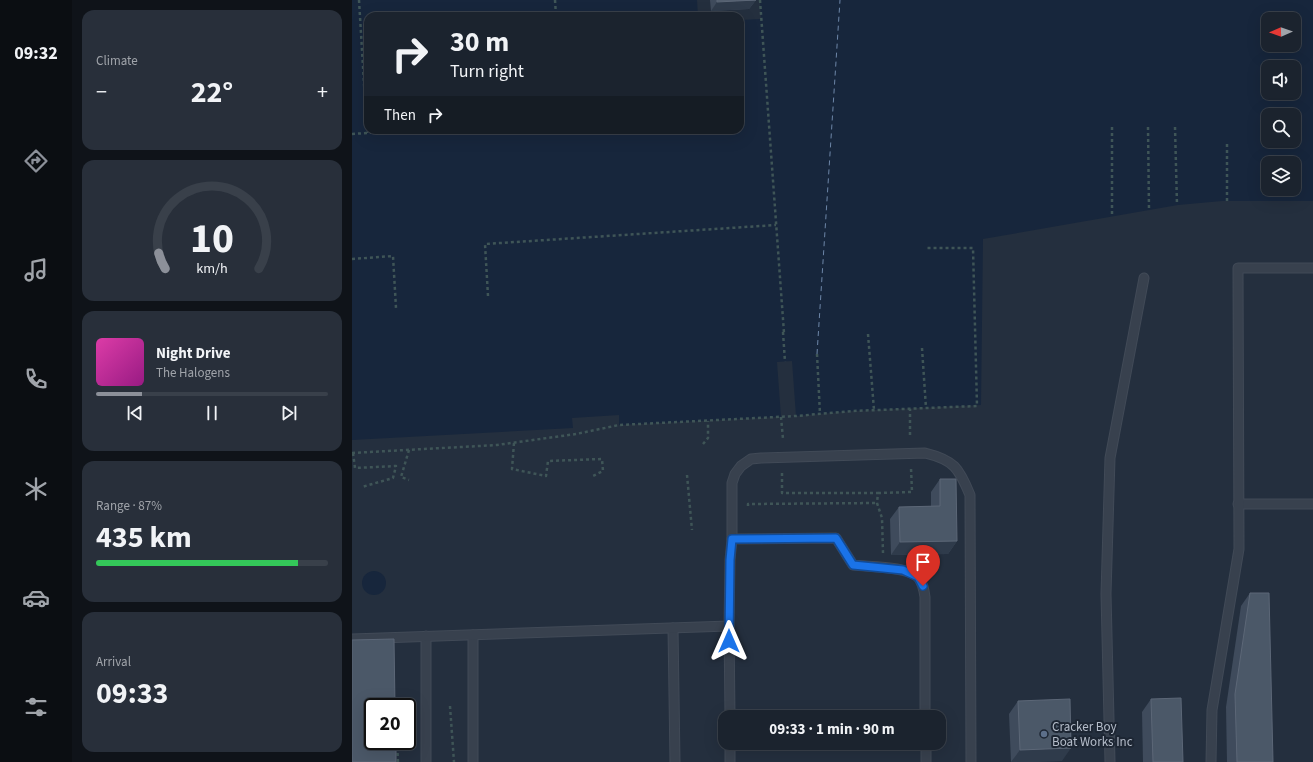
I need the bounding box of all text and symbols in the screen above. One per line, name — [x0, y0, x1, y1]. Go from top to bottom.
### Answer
north arrow — [1261, 12, 1301, 52]
map controls — [1261, 12, 1301, 196]
text: 30 m — [450, 22, 509, 62]
icon: right — [384, 28, 436, 80]
text: 09:32 — [14, 41, 58, 66]
text: Climate — [96, 52, 138, 70]
text: Turn right — [450, 59, 524, 84]
button: sound — [1261, 60, 1301, 100]
text: 22° — [191, 71, 233, 114]
text: − — [96, 76, 107, 108]
text: + — [317, 76, 328, 108]
icon: right — [424, 104, 446, 126]
text: Then — [384, 105, 416, 126]
button: search — [1261, 108, 1301, 148]
icon: directions — [22, 147, 50, 175]
button: layers — [1261, 156, 1301, 196]
text: 10 — [190, 208, 234, 268]
icon: music — [22, 256, 50, 284]
text: km/h — [196, 257, 228, 278]
text: Night Drive — [156, 343, 231, 364]
text: The Halogens — [156, 364, 230, 382]
icon: phone — [22, 365, 50, 393]
icon: previous — [124, 402, 146, 424]
icon: pause — [201, 402, 223, 424]
icon: next — [278, 402, 300, 424]
icon: climate — [22, 475, 50, 503]
text: Range · 87% — [96, 497, 162, 515]
text: 435 km — [96, 516, 192, 559]
pin — [906, 545, 940, 586]
icon: arrive — [912, 551, 934, 573]
icon: car — [22, 584, 50, 612]
position arrow — [708, 620, 750, 662]
text: Arrival — [96, 653, 131, 671]
text: 09:33 — [96, 672, 168, 715]
icon: filters — [22, 693, 50, 721]
speed limit sign: 20 — [364, 698, 416, 750]
place label: Cracker Boy Boat Works Inc — [1052, 718, 1133, 751]
text: 09:33 · 1 min · 90 m — [769, 719, 895, 740]
marker: Cracker Boy Boat Works Inc — [1039, 729, 1049, 739]

